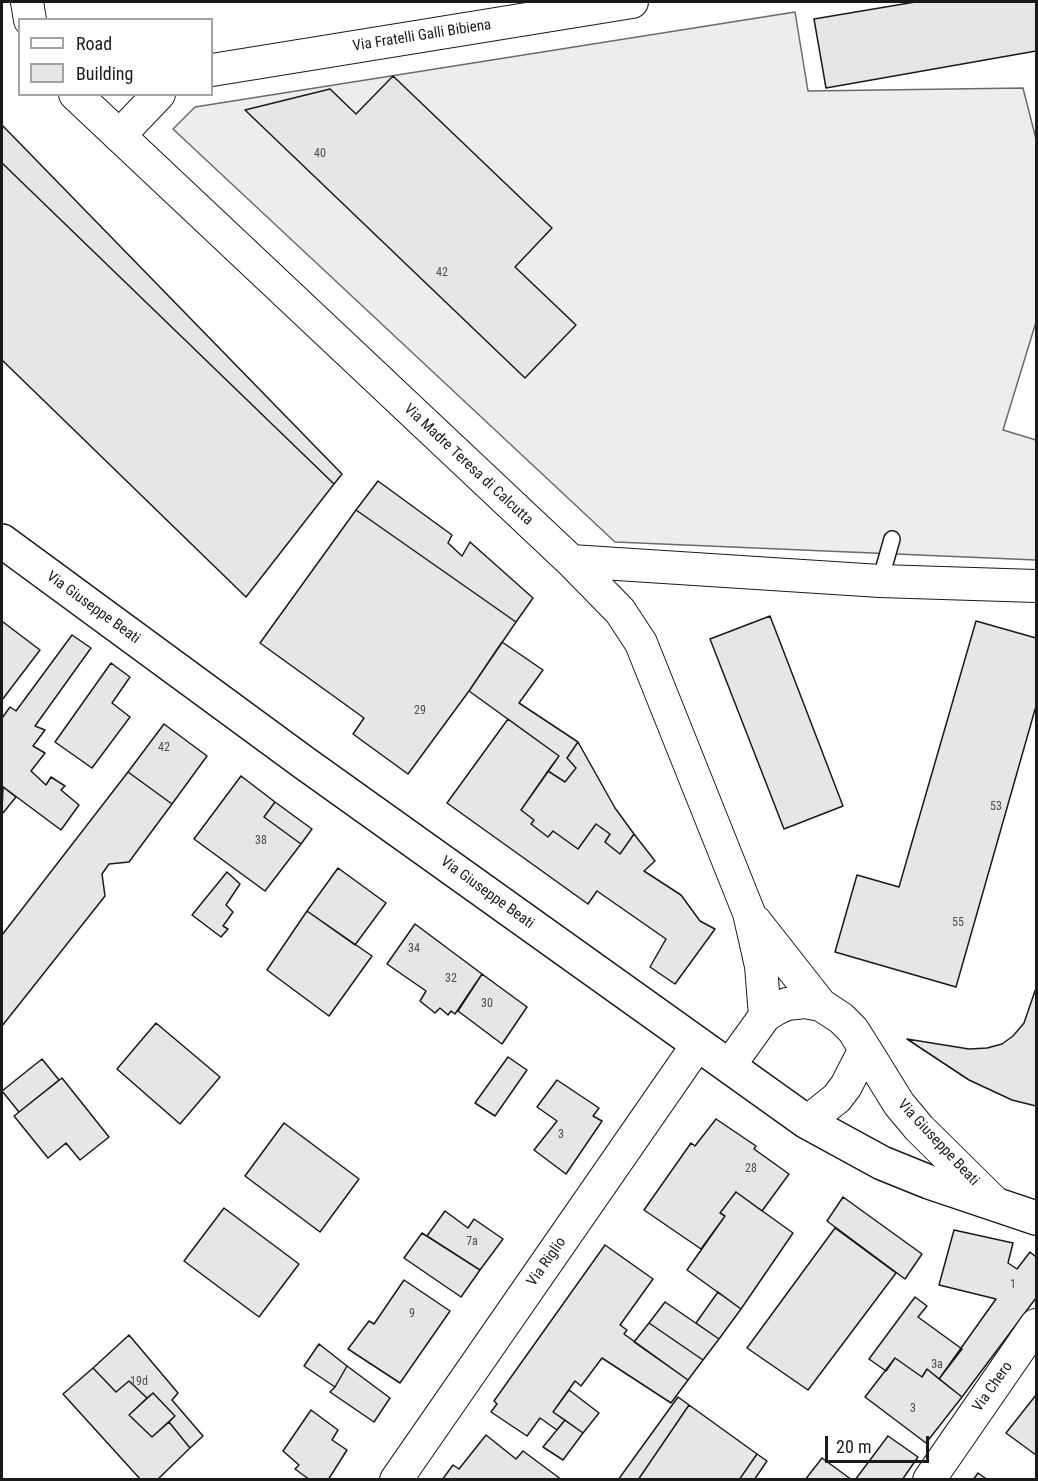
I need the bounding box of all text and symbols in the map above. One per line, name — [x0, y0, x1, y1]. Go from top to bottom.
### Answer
street label: Via Fratelli Galli Bibiena — [351, 16, 493, 56]
legend — [18, 18, 213, 96]
text: Road — [76, 33, 112, 54]
text: Building — [76, 63, 133, 84]
house number: 40 — [314, 147, 326, 161]
house number: 42 — [436, 266, 448, 280]
street label: Via Madre Teresa di Calcutta — [400, 400, 536, 530]
street label: Via Giuseppe Beati — [43, 568, 143, 648]
house number: 29 — [414, 704, 426, 718]
house number: 42 — [158, 741, 170, 755]
house number: 53 — [990, 800, 1002, 814]
house number: 38 — [255, 834, 267, 848]
street label: Via Giuseppe Beati — [437, 853, 537, 933]
house number: 55 — [952, 916, 964, 930]
house number: 34 — [408, 942, 420, 956]
house number: 32 — [445, 972, 457, 986]
house number: 30 — [481, 997, 493, 1011]
street label: Via Giuseppe Beati — [893, 1096, 983, 1190]
house number: 3 — [558, 1128, 564, 1142]
house number: 28 — [745, 1162, 757, 1176]
street label: Via Riglio — [524, 1234, 570, 1290]
house number: 7a — [466, 1235, 478, 1249]
house number: 1 — [1010, 1278, 1016, 1292]
house number: 9 — [409, 1307, 415, 1321]
house number: 3a — [931, 1358, 943, 1372]
street label: Via Chero — [969, 1358, 1017, 1416]
house number: 19d — [130, 1375, 148, 1389]
house number: 3 — [910, 1402, 916, 1416]
scale bar — [828, 1424, 932, 1462]
text: 20 m — [836, 1436, 871, 1457]

